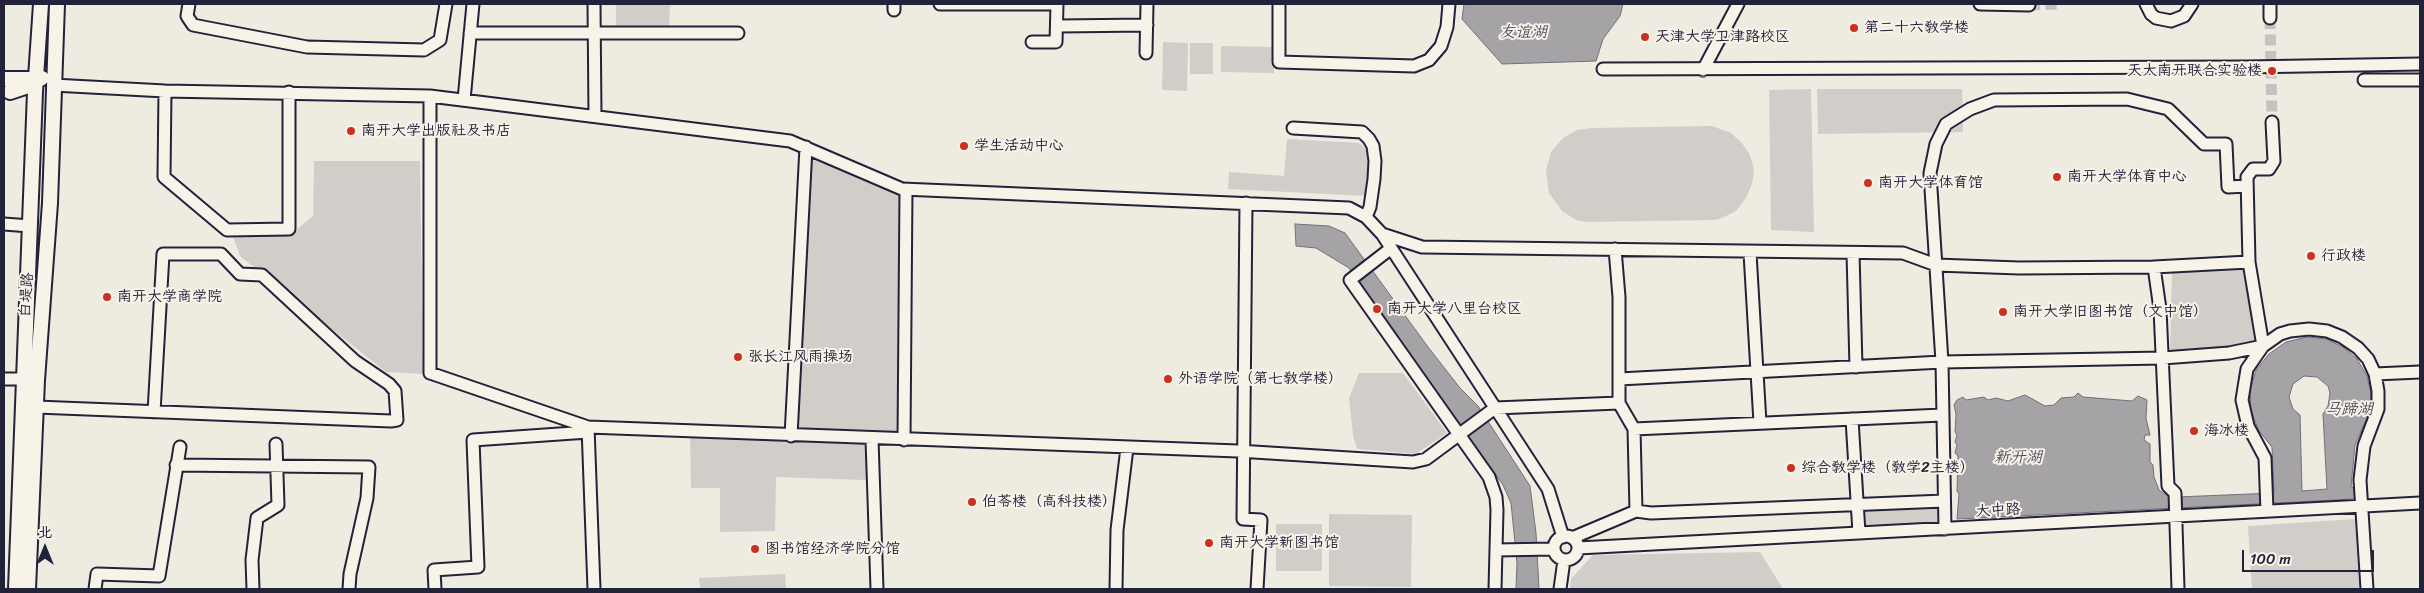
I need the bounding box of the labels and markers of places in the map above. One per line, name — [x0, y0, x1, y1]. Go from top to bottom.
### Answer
place label: 第二十六教学楼 — [1864, 19, 1969, 37]
marker: 第二十六教学楼 — [1848, 22, 1860, 34]
place label: 天津大学卫津路校区 — [1655, 28, 1790, 46]
marker: 天津大学卫津路校区 — [1639, 31, 1651, 43]
place label: 天大南开联合实验楼 — [2127, 62, 2262, 80]
marker: 天大南开联合实验楼 — [2266, 65, 2278, 77]
place label: 南开大学出版社及书店 — [361, 122, 511, 140]
marker: 南开大学出版社及书店 — [345, 125, 357, 137]
place label: 学生活动中心 — [974, 137, 1064, 155]
marker: 学生活动中心 — [958, 140, 970, 152]
place label: 南开大学体育中心 — [2067, 168, 2187, 186]
marker: 南开大学体育中心 — [2051, 171, 2063, 183]
place label: 南开大学体育馆 — [1878, 174, 1983, 192]
marker: 南开大学体育馆 — [1862, 177, 1874, 189]
place label: 行政楼 — [2321, 247, 2366, 265]
marker: 行政楼 — [2305, 250, 2317, 262]
place label: 南开大学商学院 — [117, 288, 222, 306]
marker: 南开大学商学院 — [101, 291, 113, 303]
place label: 南开大学八里台校区 — [1387, 300, 1522, 318]
marker: 南开大学八里台校区 — [1371, 303, 1383, 315]
place label: 南开大学旧图书馆（文中馆） — [2013, 303, 2208, 321]
marker: 南开大学旧图书馆（文中馆） — [1997, 306, 2009, 318]
place label: 张长江风雨操场 — [748, 348, 853, 366]
marker: 张长江风雨操场 — [732, 351, 744, 363]
place label: 外语学院（第七教学楼） — [1178, 370, 1343, 388]
marker: 外语学院（第七教学楼） — [1162, 373, 1174, 385]
place label: 海冰楼 — [2204, 422, 2249, 440]
marker: 海冰楼 — [2188, 425, 2200, 437]
place label: 综合教学楼（教学2主楼） — [1801, 459, 1975, 477]
marker: 综合教学楼（教学2主楼） — [1785, 462, 1797, 474]
place label: 伯苓楼（高科技楼） — [982, 493, 1117, 511]
marker: 伯苓楼（高科技楼） — [966, 496, 978, 508]
place label: 南开大学新图书馆 — [1219, 534, 1339, 552]
marker: 南开大学新图书馆 — [1203, 537, 1215, 549]
place label: 图书馆经济学院分馆 — [765, 540, 900, 558]
marker: 图书馆经济学院分馆 — [749, 543, 761, 555]

